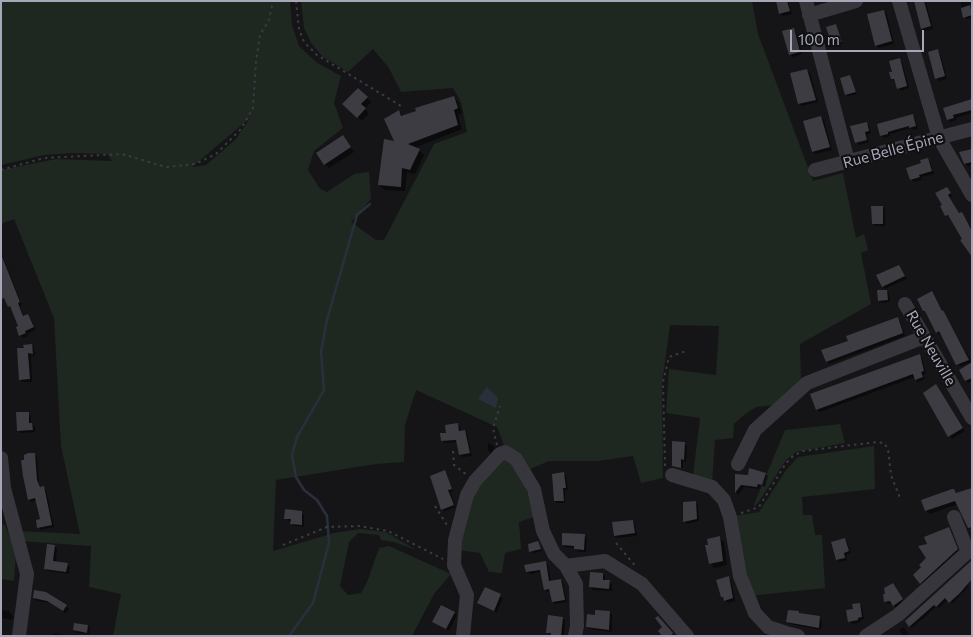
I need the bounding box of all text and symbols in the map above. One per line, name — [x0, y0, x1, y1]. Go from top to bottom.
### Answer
scale bar — [793, 20, 927, 52]
text: 100 m — [798, 30, 840, 48]
street label: Rue Belle Épine — [841, 128, 945, 172]
street label: Rue Neuville — [902, 307, 960, 389]

